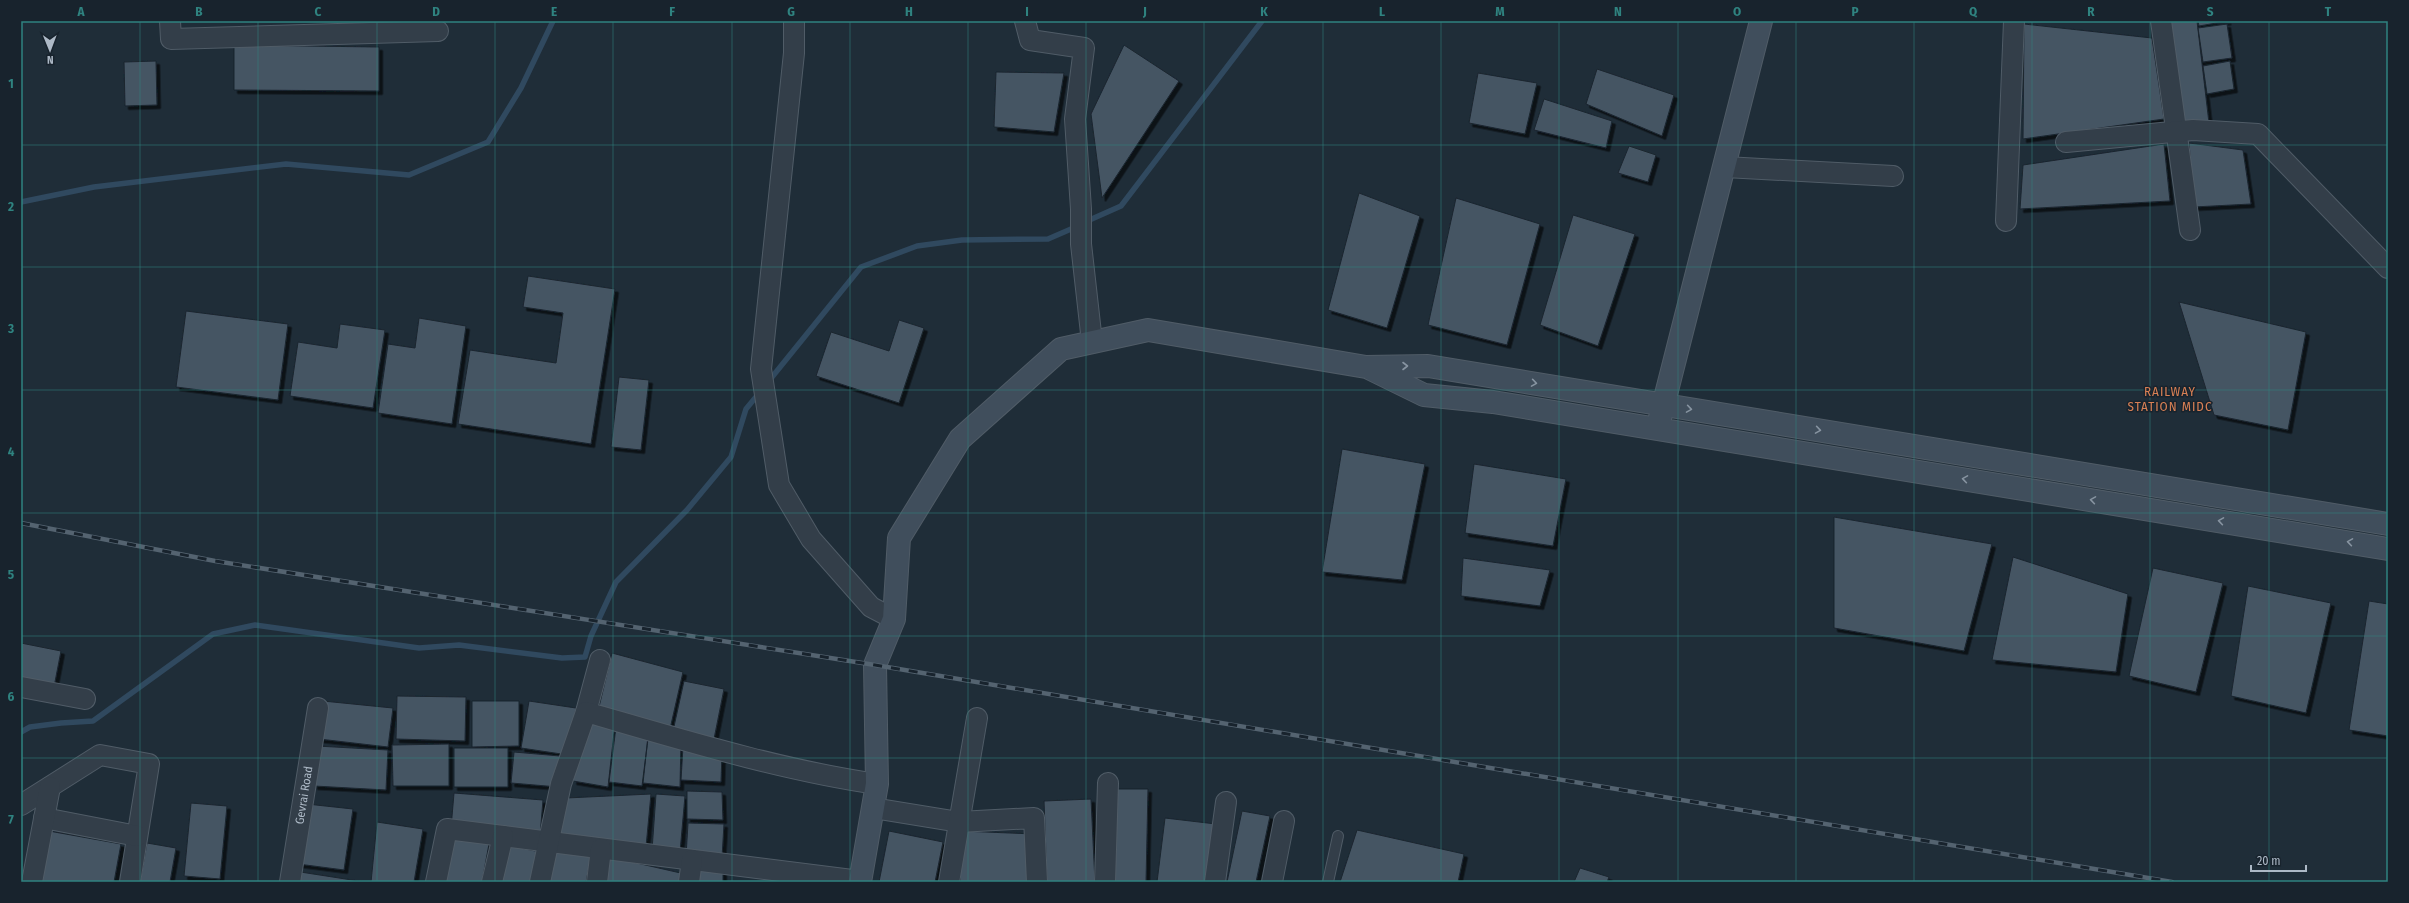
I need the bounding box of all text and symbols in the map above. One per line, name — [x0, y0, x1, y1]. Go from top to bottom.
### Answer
text: A — [76, 4, 85, 19]
text: B — [195, 4, 203, 19]
text: C — [315, 4, 322, 19]
text: D — [432, 4, 440, 19]
text: E — [551, 4, 557, 19]
text: F — [669, 4, 675, 19]
text: G — [787, 4, 795, 19]
text: H — [905, 4, 913, 19]
text: I — [1025, 4, 1029, 19]
text: J — [1142, 4, 1147, 19]
text: K — [1260, 4, 1268, 19]
text: L — [1379, 4, 1385, 19]
text: M — [1495, 4, 1505, 19]
text: N — [1614, 4, 1622, 19]
text: O — [1733, 4, 1741, 19]
text: P — [1851, 4, 1859, 19]
text: Q — [1969, 4, 1978, 19]
text: R — [2087, 4, 2095, 19]
text: S — [2207, 4, 2214, 19]
text: T — [2325, 4, 2332, 19]
north arrow — [30, 30, 70, 70]
text: N — [47, 53, 54, 66]
text: 1 — [8, 76, 14, 91]
text: 2 — [7, 199, 14, 214]
text: 3 — [7, 321, 14, 336]
one-way arrow — [1402, 362, 1408, 370]
one-way arrow — [1530, 379, 1537, 387]
district label: RAILWAY STATION MIDC — [2127, 384, 2213, 414]
one-way arrow — [1686, 404, 1693, 413]
one-way arrow — [1815, 425, 1821, 434]
text: 4 — [8, 444, 15, 459]
one-way arrow — [1962, 475, 1968, 484]
one-way arrow — [2090, 497, 2096, 505]
one-way arrow — [2218, 518, 2224, 526]
one-way arrow — [2346, 539, 2353, 547]
text: 5 — [8, 567, 14, 582]
text: 6 — [8, 689, 15, 704]
street label: Gevrai Road — [292, 765, 316, 825]
text: 7 — [8, 812, 14, 827]
scale bar — [2251, 847, 2306, 873]
text: 20 m — [2257, 854, 2281, 868]

